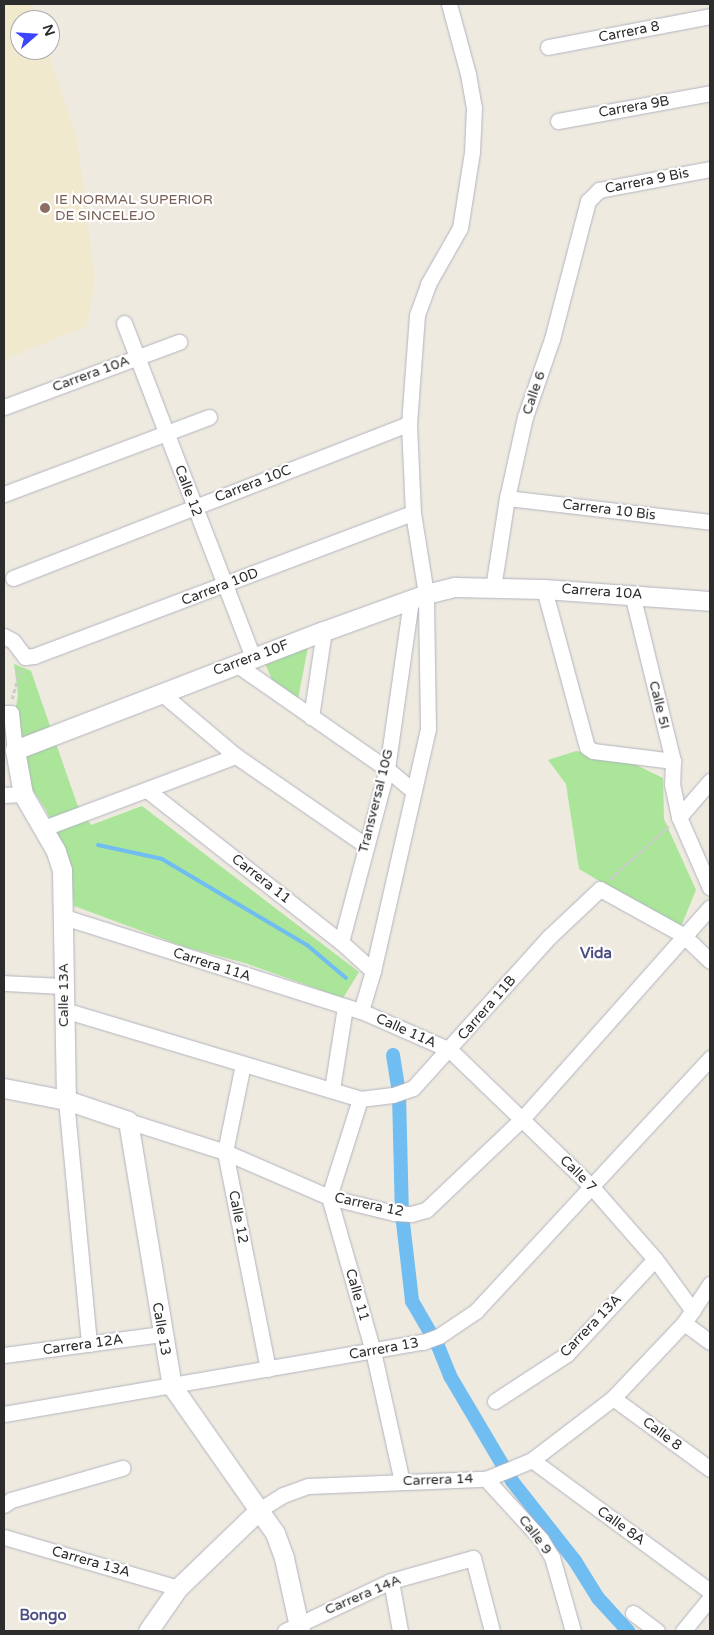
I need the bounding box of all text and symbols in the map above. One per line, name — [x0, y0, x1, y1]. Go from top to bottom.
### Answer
north arrow — [10, 10, 60, 60]
street label: Carrera 8 — [597, 18, 661, 46]
text: N — [39, 22, 59, 38]
street label: Carrera 9B — [597, 93, 671, 121]
street label: Carrera 9 Bis — [604, 165, 690, 197]
place label: IE NORMAL SUPERIOR DE SINCELEJO — [55, 192, 213, 224]
marker: IE NORMAL SUPERIOR DE SINCELEJO — [39, 202, 51, 214]
street label: Carrera 10A — [50, 352, 132, 396]
street label: Calle 6 — [519, 369, 549, 417]
street label: Carrera 10C — [213, 462, 293, 506]
street label: Calle 12 — [171, 463, 205, 519]
street label: Carrera 10 Bis — [561, 496, 657, 524]
street label: Carrera 10D — [179, 565, 261, 609]
street label: Carrera 10A — [561, 581, 643, 603]
street label: Carrera 10F — [211, 637, 291, 679]
street label: Calle 5I — [645, 679, 673, 731]
street label: Transversal 10G — [355, 747, 397, 855]
street label: Carrera 11 — [228, 851, 294, 907]
street label: Carrera 11A — [171, 945, 253, 985]
district label: Vida — [580, 945, 612, 963]
street label: Calle 13A — [56, 963, 72, 1027]
street label: Carrera 11B — [454, 972, 520, 1044]
street label: Calle 11A — [373, 1010, 439, 1052]
street label: Calle 7 — [556, 1152, 600, 1196]
street label: Calle 12 — [225, 1189, 251, 1245]
street label: Carrera 12 — [333, 1189, 405, 1221]
street label: Calle 11 — [342, 1267, 372, 1323]
street label: Carrera 13A — [557, 1291, 625, 1361]
street label: Calle 13 — [148, 1301, 174, 1357]
street label: Carrera 12A — [42, 1331, 124, 1359]
street label: Carrera 13 — [348, 1335, 420, 1363]
street label: Calle 8 — [639, 1414, 685, 1454]
street label: Carrera 14 — [402, 1470, 474, 1490]
street label: Calle 8A — [594, 1503, 648, 1549]
street label: Calle 9 — [515, 1512, 555, 1558]
street label: Carrera 13A — [50, 1543, 132, 1581]
street label: Carrera 14A — [322, 1571, 404, 1619]
district label: Bongo — [19, 1607, 67, 1625]

